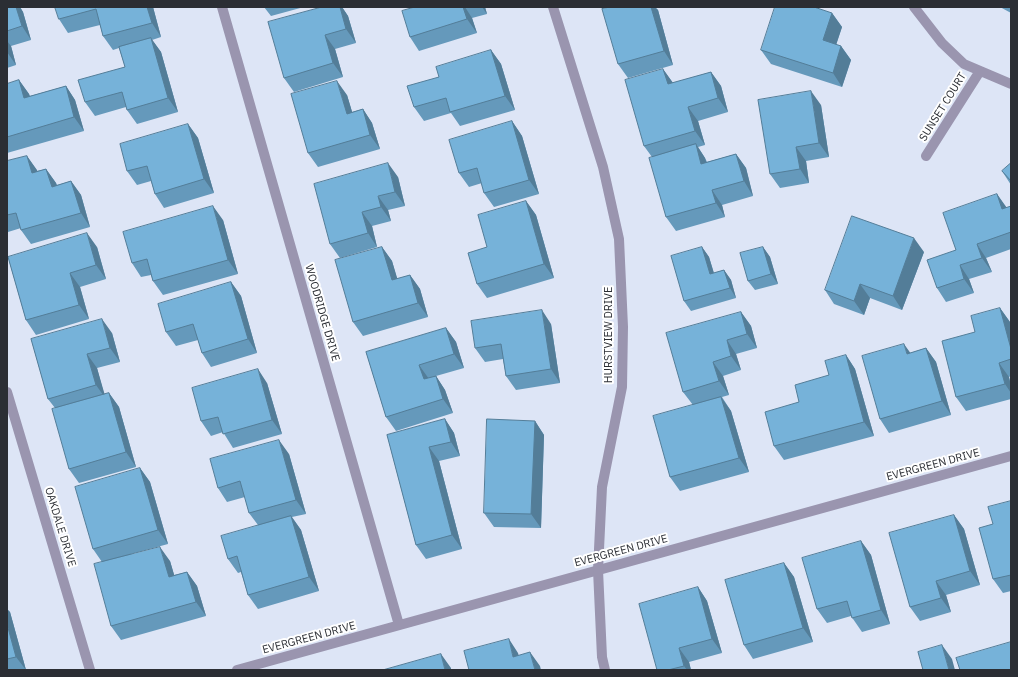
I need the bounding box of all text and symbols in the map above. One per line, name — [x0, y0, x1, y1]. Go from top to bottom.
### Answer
street label: SUNSET COURT — [917, 70, 969, 144]
street label: WOODRIDGE DRIVE — [302, 263, 342, 363]
street label: HURSTVIEW DRIVE — [602, 287, 616, 383]
street label: EVERGREEN DRIVE — [885, 446, 981, 484]
street label: OAKDALE DRIVE — [42, 486, 78, 568]
street label: EVERGREEN DRIVE — [573, 532, 669, 570]
street label: EVERGREEN DRIVE — [261, 619, 357, 657]

